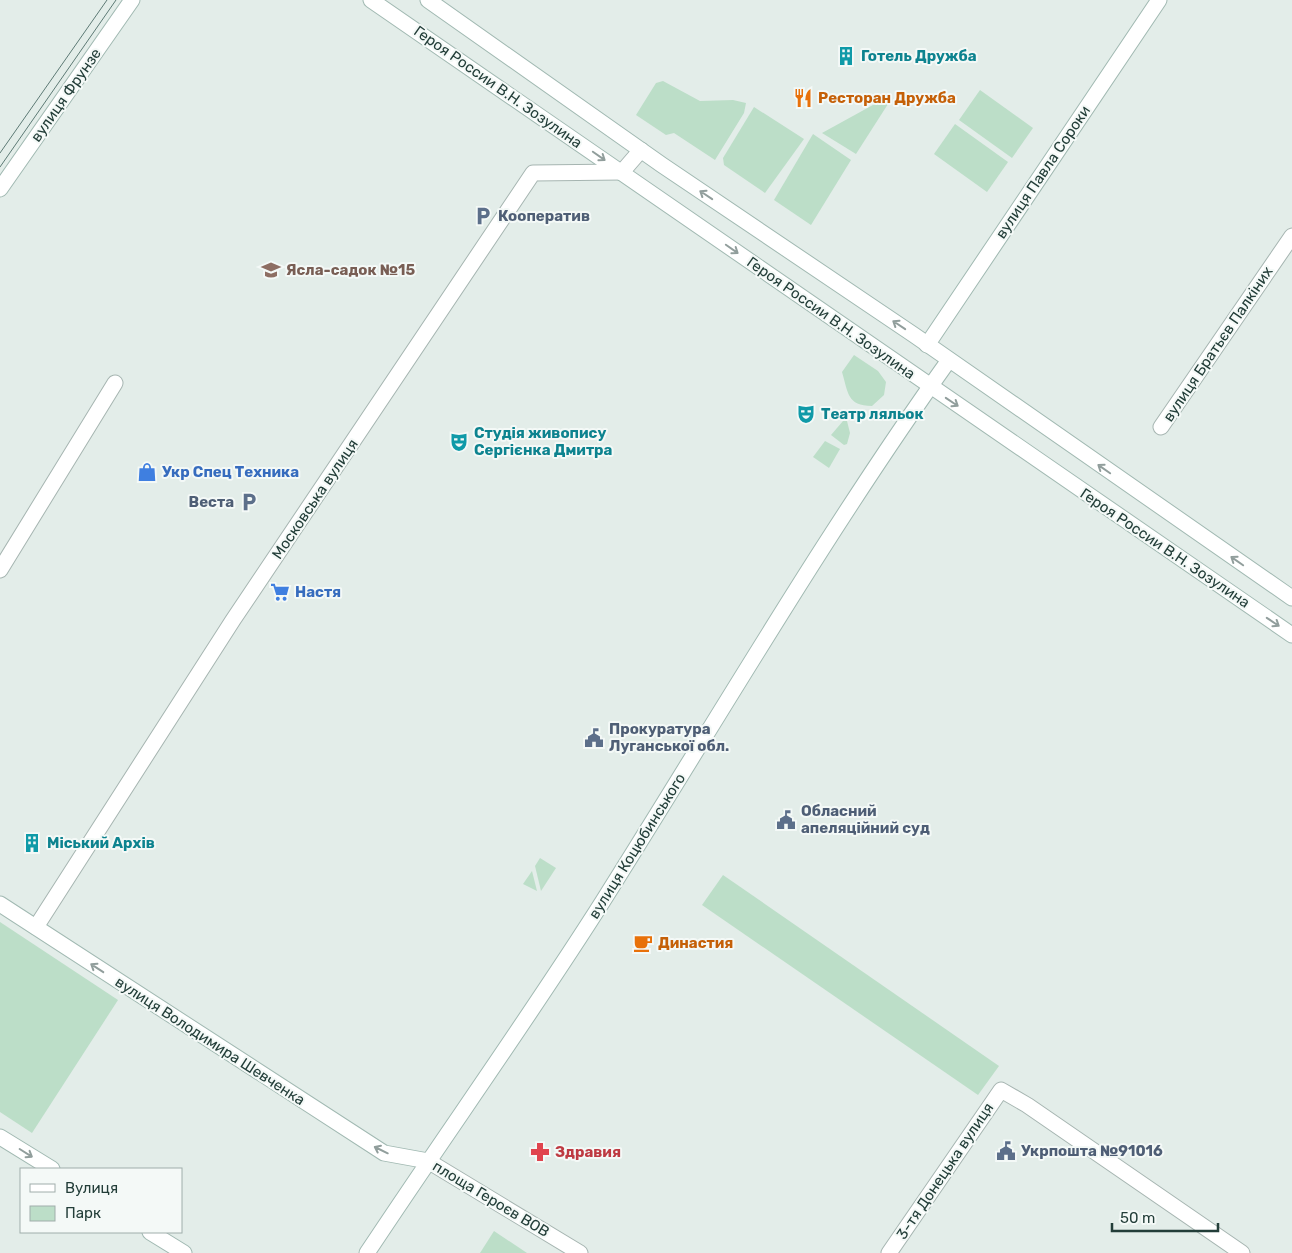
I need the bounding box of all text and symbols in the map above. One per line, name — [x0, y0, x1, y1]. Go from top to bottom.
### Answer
street label: Героя России В.Н. Зозулина — [411, 22, 585, 152]
street label: вулиця Фрунзе — [27, 45, 105, 145]
building icon: Готель Дружба — [835, 45, 857, 67]
place label: Готель Дружба — [861, 47, 977, 65]
restaurant icon: Ресторан Дружба — [792, 87, 814, 109]
place label: Ресторан Дружба — [818, 89, 956, 107]
street label: вулиця Павла Сороки — [992, 102, 1094, 242]
one-way arrow — [591, 151, 605, 161]
one-way arrow — [699, 190, 713, 200]
parking icon: Кооператив — [472, 205, 494, 227]
place label: Кооператив — [498, 207, 590, 225]
one-way arrow — [725, 244, 739, 254]
street label: Героя России В.Н. Зозулина — [744, 253, 918, 383]
school or university icon: Ясла-садок №15 — [260, 259, 282, 281]
place label: Ясла-садок №15 — [286, 261, 416, 279]
street label: вулиця Братьєв Палкіних — [1159, 263, 1277, 425]
one-way arrow — [892, 320, 906, 330]
one-way arrow — [944, 397, 958, 407]
theatre icon: Театр ляльок — [795, 403, 817, 425]
place label: Театр ляльок — [821, 405, 924, 423]
place label: Студія живопису Сергієнка Дмитра — [474, 424, 613, 459]
theatre icon: Студія живопису Сергієнка Дмитра — [448, 431, 470, 453]
street label: Московська вулиця — [268, 436, 362, 562]
shop icon: Укр Спец Техника — [136, 461, 158, 483]
place label: Укр Спец Техника — [162, 463, 299, 481]
one-way arrow — [1097, 464, 1111, 474]
street label: Героя России В.Н. Зозулина — [1077, 484, 1253, 612]
parking icon: Веста — [238, 491, 260, 513]
place label: Веста — [189, 493, 234, 511]
one-way arrow — [1231, 556, 1245, 566]
supermarket icon: Настя — [269, 581, 291, 603]
place label: Настя — [295, 583, 341, 601]
one-way arrow — [1266, 617, 1280, 627]
place label: Прокуратура Луганської обл. — [609, 720, 729, 755]
public building icon: Прокуратура Луганської обл. — [583, 727, 605, 749]
street label: вулиця Коцюбинського — [585, 770, 689, 922]
place label: Обласний апеляційний суд — [801, 802, 930, 837]
public building icon: Обласний апеляційний суд — [775, 809, 797, 831]
building icon: Міський Архів — [21, 832, 43, 854]
place label: Міський Архів — [47, 834, 155, 852]
cafe icon: Династия — [632, 932, 654, 954]
place label: Династия — [658, 934, 733, 952]
one-way arrow — [91, 963, 105, 973]
street label: вулиця Володимира Шевченка — [112, 973, 308, 1109]
street label: 3-тя Донецька вулиця — [893, 1099, 997, 1243]
public building icon: Укрпошта №91016 — [995, 1140, 1017, 1162]
pharmacy icon: Здравия — [529, 1141, 551, 1163]
place label: Укрпошта №91016 — [1021, 1142, 1163, 1160]
place label: Здравия — [555, 1143, 621, 1161]
one-way arrow — [374, 1145, 389, 1155]
one-way arrow — [18, 1148, 32, 1158]
street label: площа Героєв ВОВ — [429, 1157, 553, 1241]
legend — [20, 1168, 182, 1233]
text: Вулиця — [65, 1179, 118, 1197]
scale bar — [1112, 1200, 1218, 1232]
text: Парк — [65, 1204, 101, 1222]
text: 50 m — [1120, 1209, 1155, 1227]

